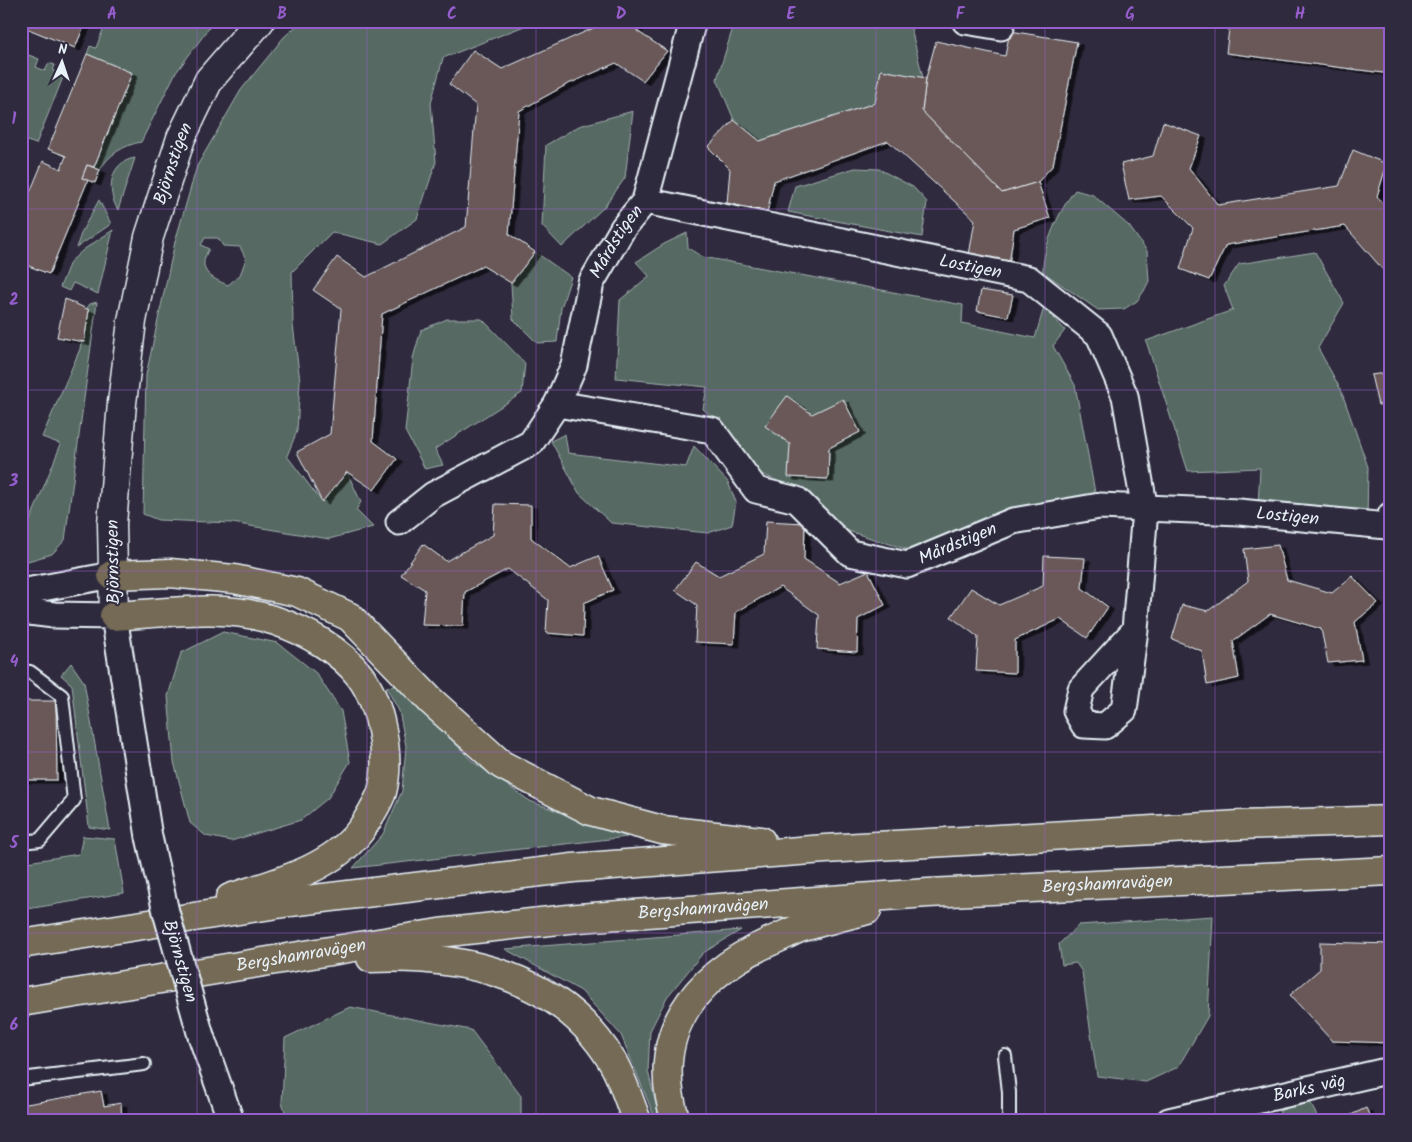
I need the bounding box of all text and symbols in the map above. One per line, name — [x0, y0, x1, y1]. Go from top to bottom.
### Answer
text: A — [107, 2, 117, 27]
text: B — [277, 2, 287, 27]
text: C — [447, 2, 457, 27]
text: D — [616, 2, 627, 27]
text: E — [787, 2, 797, 27]
text: F — [956, 2, 966, 27]
text: G — [1125, 2, 1135, 27]
text: H — [1295, 2, 1305, 27]
north arrow — [38, 38, 88, 88]
text: N — [58, 39, 68, 61]
text: 1 — [12, 107, 17, 132]
street label: Björnstigen — [146, 118, 201, 208]
street label: Mårdstigen — [582, 198, 651, 284]
street label: Lostigen — [937, 247, 1004, 288]
text: 2 — [9, 288, 19, 313]
text: 3 — [9, 469, 19, 494]
street label: Lostigen — [1255, 499, 1320, 534]
street label: Mårdstigen — [914, 515, 1002, 573]
street label: Björnstigen — [99, 519, 129, 605]
text: 4 — [10, 650, 19, 675]
text: 5 — [9, 831, 20, 856]
street label: Bergshamravägen — [1041, 867, 1174, 902]
street label: Bergshamravägen — [637, 890, 770, 928]
street label: Björnstigen — [154, 916, 205, 1006]
street label: Bergshamravägen — [234, 931, 368, 981]
text: 6 — [10, 1013, 19, 1038]
street label: Barks väg — [1270, 1066, 1349, 1111]

